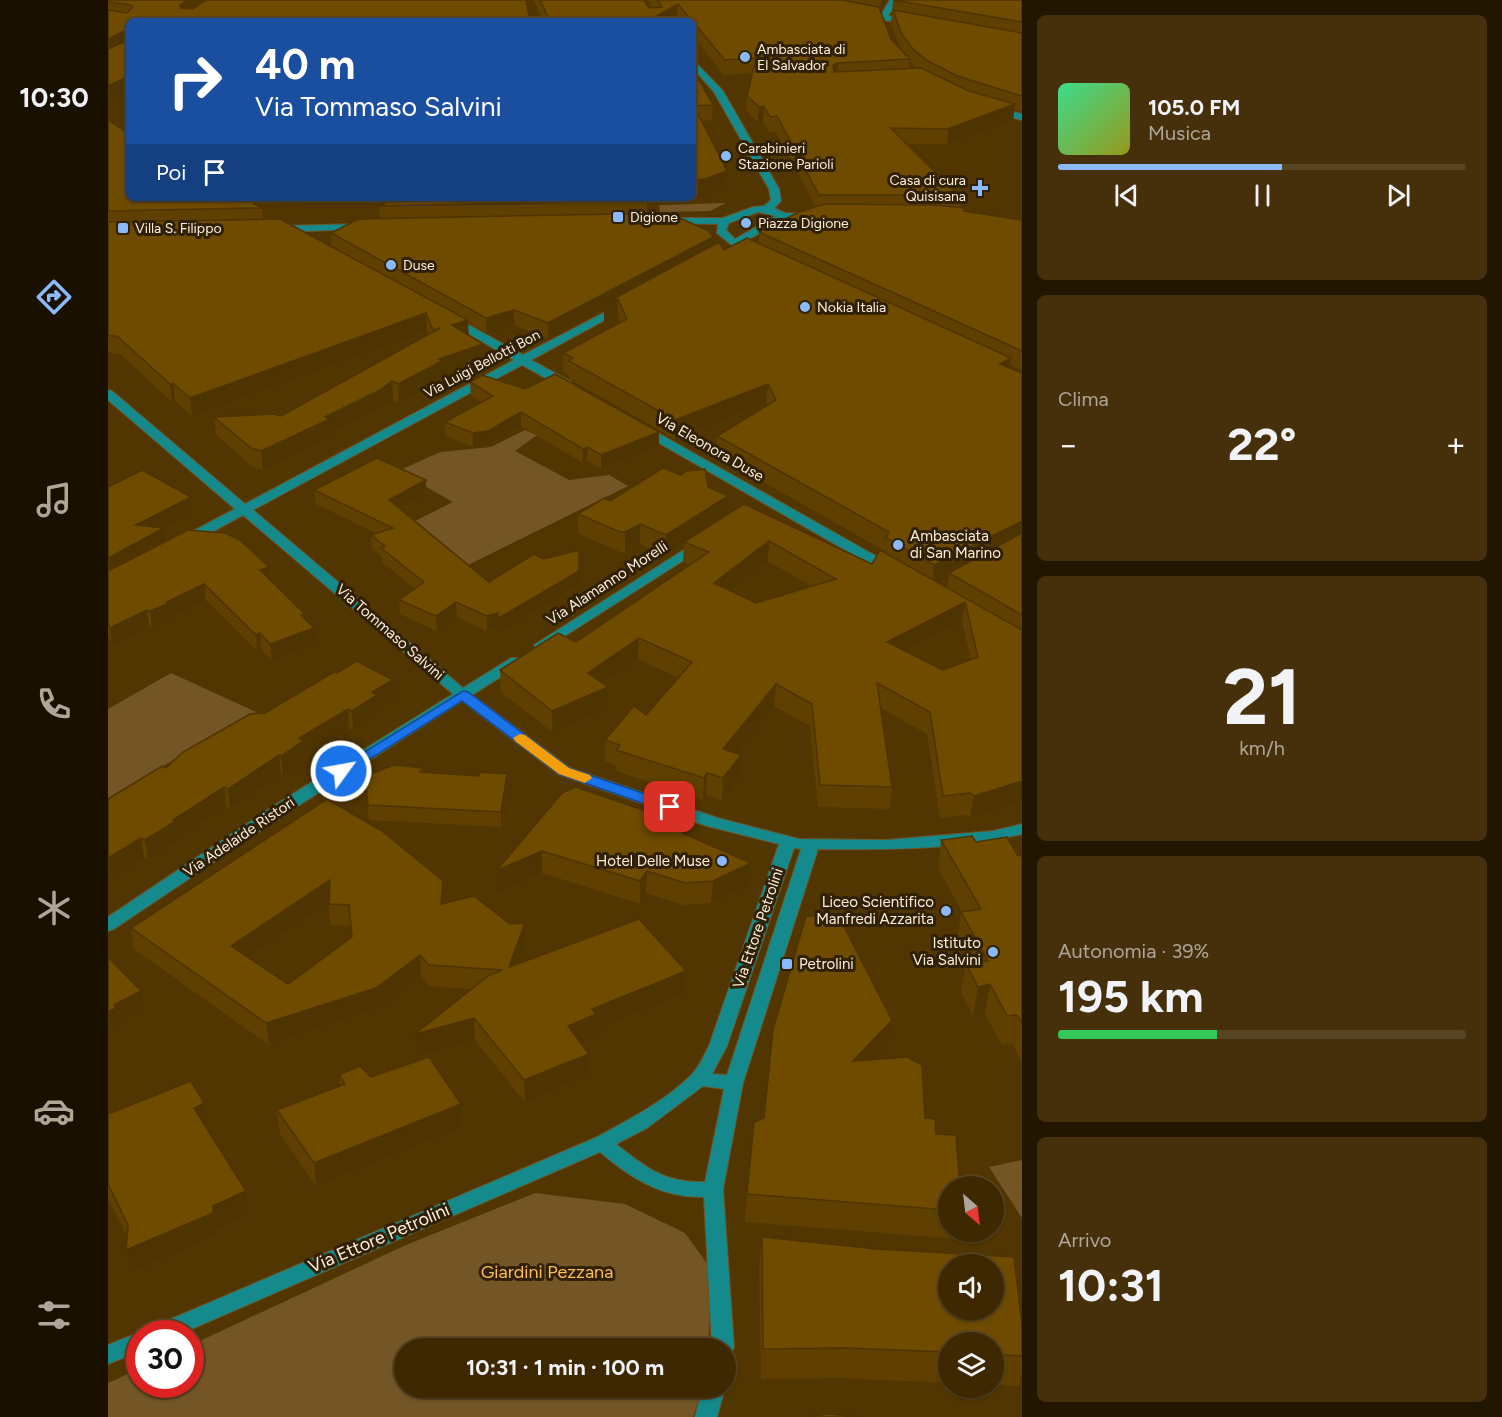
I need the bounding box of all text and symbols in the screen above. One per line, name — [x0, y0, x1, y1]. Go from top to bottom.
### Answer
text: 40 m — [255, 39, 355, 90]
place label: Ambasciata di El Salvador — [757, 41, 846, 74]
icon: right — [156, 42, 234, 120]
marker: Ambasciata di El Salvador — [738, 50, 752, 64]
text: 10:30 — [19, 81, 89, 114]
text: Via Tommaso Salvini — [255, 90, 502, 123]
text: 105.0 FM — [1148, 94, 1240, 121]
text: Musica — [1148, 121, 1211, 145]
place label: Carabinieri Stazione Parioli — [738, 140, 834, 173]
marker: Carabinieri Stazione Parioli — [719, 149, 733, 163]
icon: arrive — [198, 156, 231, 189]
text: Poi — [156, 159, 186, 186]
place label: Casa di cura Quisisana — [889, 172, 966, 205]
marker: Casa di cura Quisisana — [971, 179, 989, 197]
icon: previous — [1110, 179, 1143, 212]
icon: pause — [1246, 179, 1279, 212]
icon: next — [1382, 179, 1415, 212]
place label: Digione — [630, 209, 678, 226]
marker: Digione — [611, 210, 625, 224]
place label: Piazza Digione — [758, 215, 849, 232]
marker: Piazza Digione — [739, 216, 753, 230]
place label: Villa S. Filippo — [135, 220, 222, 237]
marker: Villa S. Filippo — [116, 221, 130, 235]
place label: Duse — [403, 257, 435, 274]
marker: Duse — [384, 258, 398, 272]
icon: directions — [33, 276, 75, 318]
place label: Nokia Italia — [817, 299, 886, 316]
marker: Nokia Italia — [798, 300, 812, 314]
street label: Via Luigi Bellotti Bon — [421, 326, 543, 402]
text: Clima — [1058, 387, 1109, 411]
street label: Via Eleonora Duse — [653, 409, 767, 485]
text: 22° — [1227, 417, 1297, 471]
text: − — [1058, 425, 1079, 464]
text: + — [1445, 425, 1466, 464]
icon: music — [33, 479, 75, 521]
place label: Ambasciata di San Marino — [910, 527, 1001, 562]
street label: Via Alamanno Morelli — [543, 537, 671, 629]
marker: Ambasciata di San Marino — [891, 538, 905, 552]
street label: Via Tommaso Salvini — [332, 580, 448, 684]
text: 21 — [1223, 650, 1301, 744]
icon: phone — [33, 683, 75, 725]
text: km/h — [1239, 736, 1285, 760]
position arrow — [309, 739, 373, 803]
pin — [644, 781, 695, 832]
icon: arrive — [653, 790, 686, 823]
street label: Via Adelaide Ristori — [180, 793, 298, 881]
place label: Hotel Delle Muse — [596, 852, 710, 870]
marker: Hotel Delle Muse — [715, 854, 729, 868]
street label: Via Ettore Petrolini — [729, 866, 787, 990]
icon: climate — [33, 887, 75, 929]
place label: Liceo Scientifico Manfredi Azzarita — [816, 893, 934, 928]
marker: Liceo Scientifico Manfredi Azzarita — [939, 904, 953, 918]
place label: Istituto Via Salvini — [912, 934, 981, 969]
text: Autonomia · 39% — [1058, 939, 1209, 963]
marker: Istituto Via Salvini — [986, 945, 1000, 959]
place label: Petrolini — [799, 955, 854, 973]
marker: Petrolini — [780, 957, 794, 971]
text: 195 km — [1058, 969, 1203, 1023]
icon: car — [33, 1090, 75, 1132]
north arrow — [938, 1176, 1004, 1242]
map controls — [938, 1176, 1004, 1398]
street label: Via Ettore Petrolini — [305, 1198, 453, 1278]
text: Arrivo — [1058, 1228, 1111, 1252]
button: sound — [938, 1254, 1004, 1320]
text: 10:31 — [1058, 1258, 1164, 1312]
park label: Giardini Pezzana — [481, 1261, 613, 1283]
icon: filters — [33, 1294, 75, 1336]
speed limit sign: 30 — [126, 1320, 204, 1398]
button: layers — [938, 1332, 1004, 1398]
text: 10:31 · 1 min · 100 m — [466, 1354, 664, 1381]

